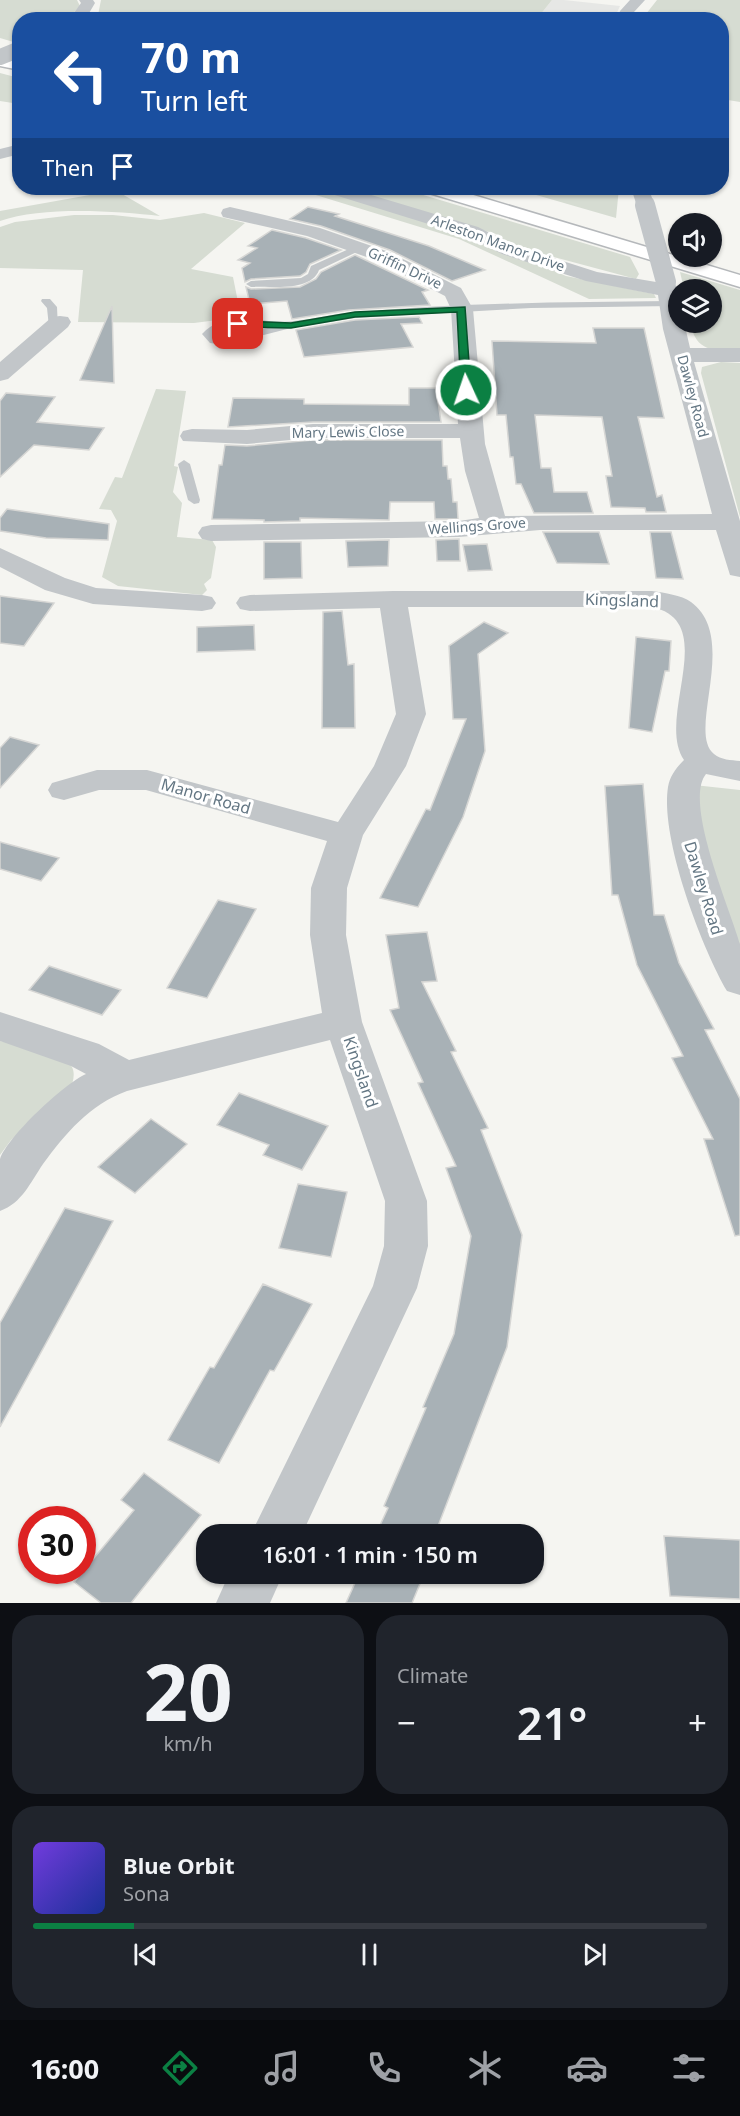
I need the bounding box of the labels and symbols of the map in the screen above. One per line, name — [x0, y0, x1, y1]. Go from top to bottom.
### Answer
street label: Arleston Manor Drive — [429, 210, 568, 276]
street label: Griffin Drive — [365, 242, 445, 293]
pin — [212, 298, 263, 349]
street label: Dawley Road — [673, 352, 714, 439]
position arrow — [434, 358, 498, 422]
street label: Mary Lewis Close — [292, 421, 405, 442]
street label: Wellings Grove — [427, 513, 527, 538]
street label: Kingsland — [585, 588, 659, 612]
street label: Manor Road — [159, 773, 253, 819]
street label: Dawley Road — [679, 838, 729, 938]
street label: Kingsland — [339, 1033, 383, 1111]
speed limit sign: 30 — [18, 1506, 96, 1584]

